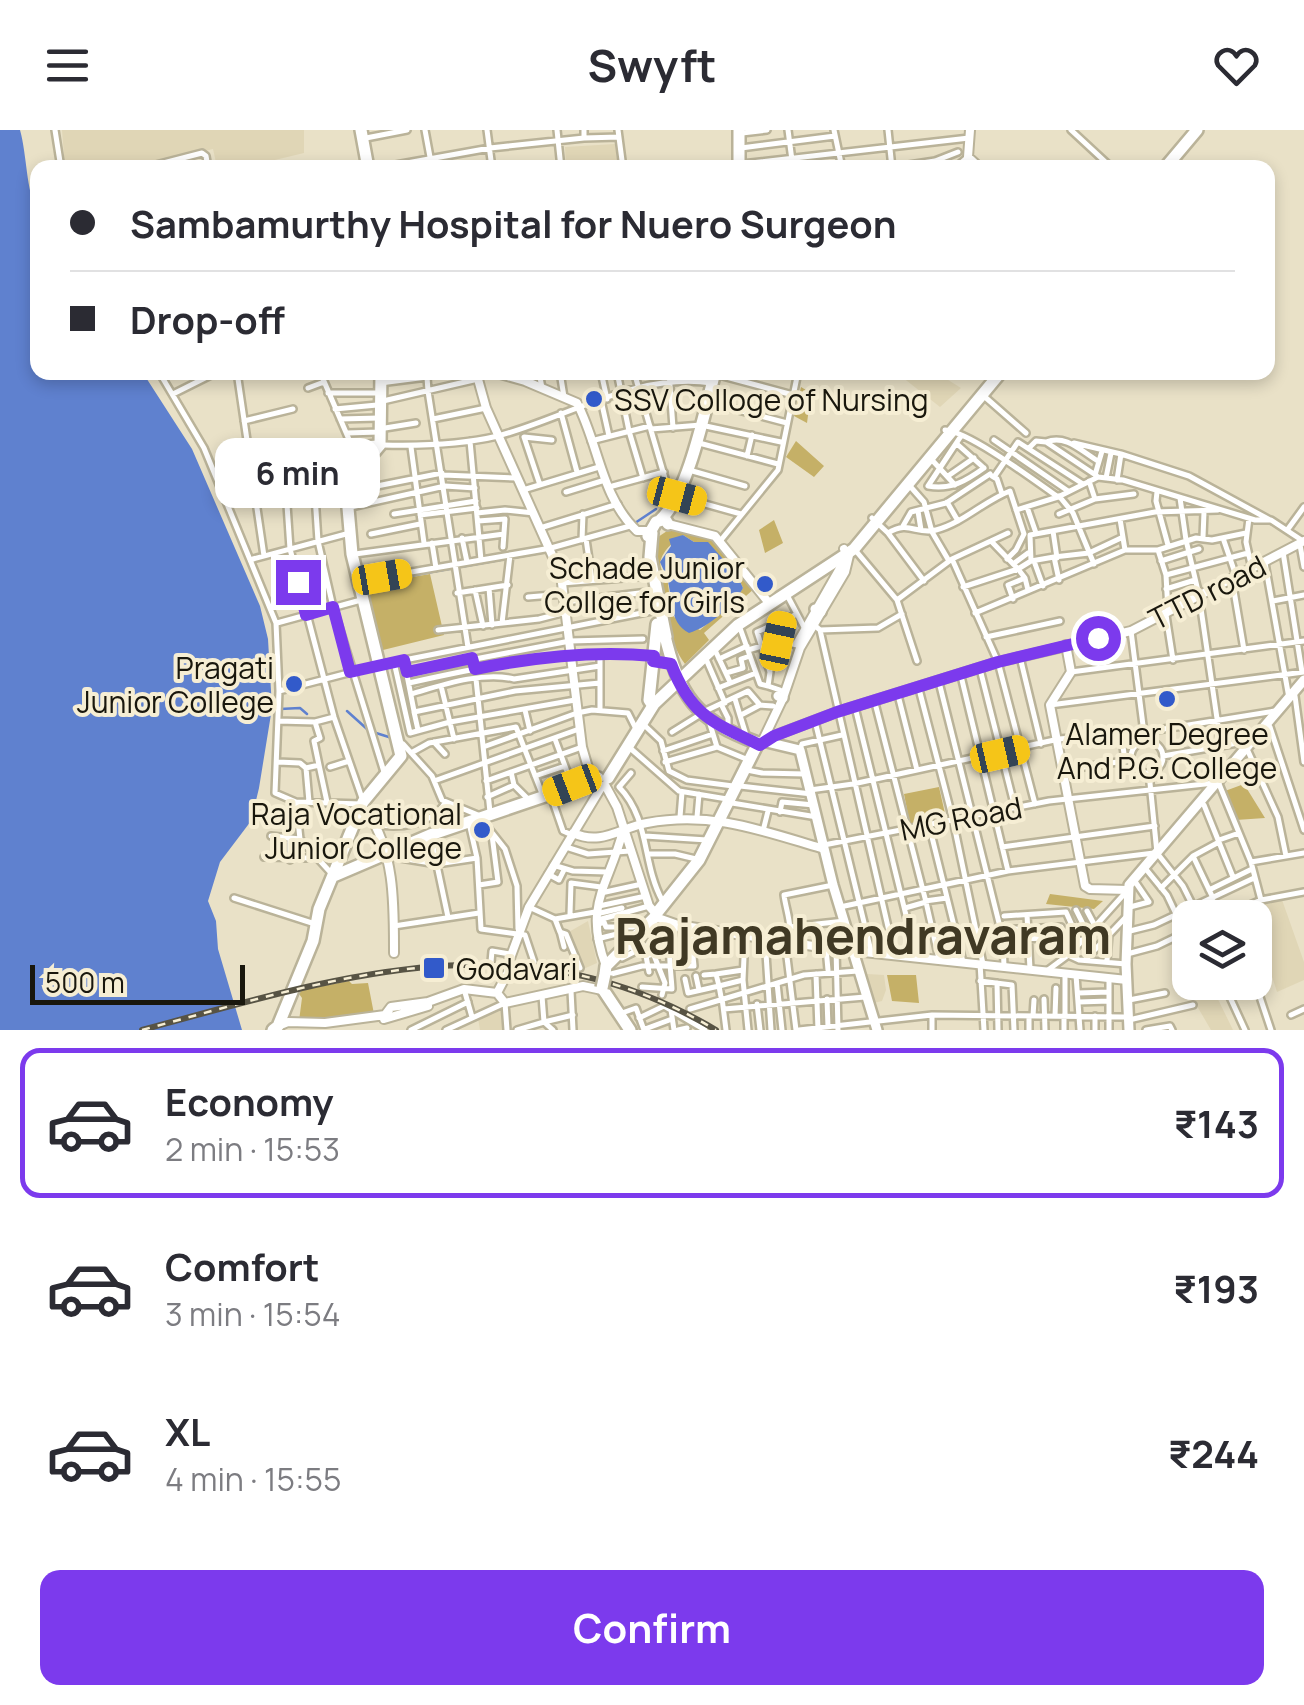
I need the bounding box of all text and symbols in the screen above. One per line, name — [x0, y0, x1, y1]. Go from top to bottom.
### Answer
text: Swyft — [588, 34, 716, 96]
icon: menu — [40, 38, 95, 93]
icon: heart — [1209, 38, 1264, 93]
text: Sambamurthy Hospital for Nuero Surgeon — [130, 197, 897, 249]
text: Drop-off — [130, 293, 285, 345]
place label: SSV Colloge of Nursing — [614, 379, 929, 420]
marker: SSV Colloge of Nursing — [583, 388, 605, 410]
callout: 6 min — [216, 437, 380, 507]
text: 6 min — [255, 451, 340, 495]
car — [644, 474, 710, 518]
street label: TTD road — [1141, 545, 1273, 639]
place label: Schade Junior Collge for Girls — [544, 547, 745, 622]
car — [350, 557, 414, 597]
route end — [276, 560, 321, 605]
marker: Schade Junior Collge for Girls — [754, 573, 776, 595]
car — [757, 609, 799, 673]
route start — [1076, 616, 1121, 661]
place label: Pragati Junior College — [77, 647, 274, 722]
marker: Pragati Junior College — [283, 673, 305, 695]
marker: Alamer Degree And P.G. College — [1156, 688, 1178, 710]
place label: Alamer Degree And P.G. College — [1057, 713, 1277, 788]
car — [967, 733, 1033, 775]
car — [539, 760, 605, 810]
street label: MG Road — [896, 786, 1026, 850]
place label: Raja Vocational Junior College — [251, 793, 462, 868]
marker: Raja Vocational Junior College — [471, 819, 493, 841]
map controls — [1172, 900, 1272, 1000]
button: layers — [1172, 900, 1272, 1000]
district label: Rajamahendravaram — [615, 901, 1111, 969]
place label: Godavari — [456, 948, 578, 989]
marker: Godavari — [421, 955, 447, 981]
scale bar — [30, 960, 245, 1004]
text: 500 m — [45, 963, 125, 1001]
text: Economy — [165, 1075, 334, 1127]
icon: car — [45, 1078, 135, 1168]
text: ₹143 — [1174, 1097, 1259, 1149]
text: 2 min · 15:53 — [165, 1127, 340, 1171]
text: Comfort — [165, 1240, 319, 1292]
icon: car — [45, 1243, 135, 1333]
text: ₹193 — [1173, 1262, 1259, 1314]
text: 3 min · 15:54 — [165, 1292, 341, 1336]
text: XL — [165, 1405, 210, 1457]
icon: car — [45, 1408, 135, 1498]
text: ₹244 — [1168, 1427, 1259, 1479]
text: 4 min · 15:55 — [165, 1457, 341, 1501]
button: Confirm — [40, 1570, 1264, 1685]

